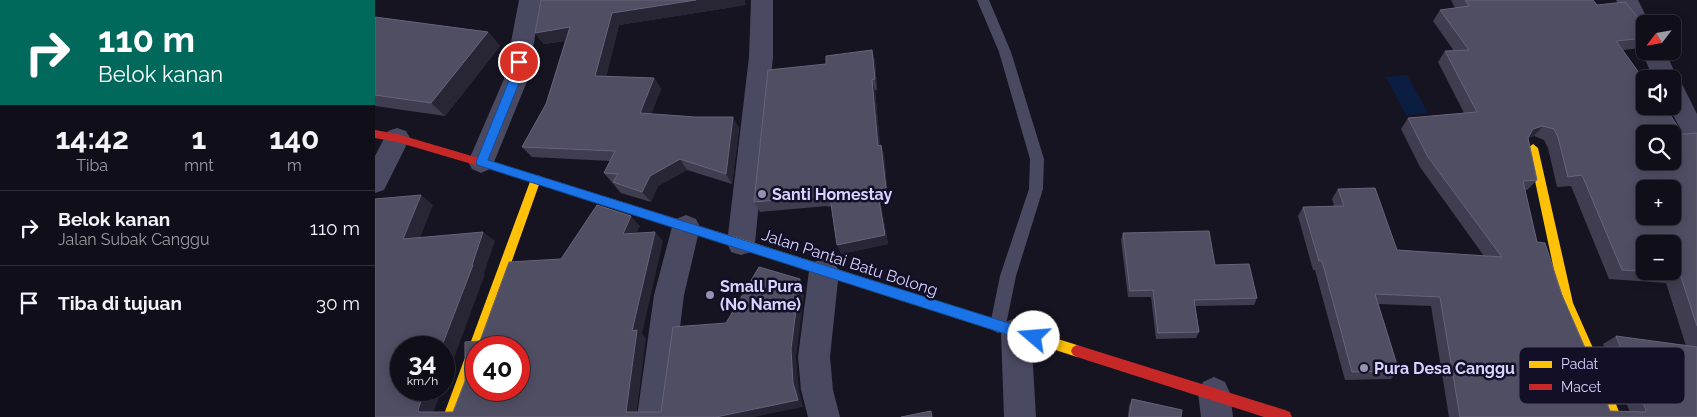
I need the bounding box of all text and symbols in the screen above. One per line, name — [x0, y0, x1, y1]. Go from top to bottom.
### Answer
north arrow — [1636, 15, 1681, 60]
map controls — [1636, 15, 1681, 280]
text: 110 m — [98, 19, 195, 60]
icon: right — [15, 20, 80, 85]
pin — [498, 41, 540, 83]
icon: arrive — [505, 48, 533, 76]
text: Belok kanan — [98, 61, 223, 87]
button: sound — [1636, 70, 1681, 115]
text: 14:42 — [55, 121, 129, 156]
text: 1 — [192, 121, 206, 156]
text: 140 — [269, 121, 320, 156]
button: search — [1636, 125, 1681, 170]
text: Tiba — [76, 156, 108, 175]
text: mnt — [184, 156, 214, 175]
text: m — [287, 156, 302, 175]
button: + — [1636, 180, 1681, 225]
place label: Santi Homestay — [772, 185, 892, 204]
marker: Santi Homestay — [756, 188, 768, 200]
text: Belok kanan — [58, 208, 170, 230]
icon: right — [15, 214, 43, 242]
text: 110 m — [310, 217, 360, 239]
street label: Jalan Pantai Batu Bolong — [760, 225, 940, 300]
text: Jalan Subak Canggu — [58, 230, 209, 249]
button: − — [1636, 235, 1681, 280]
place label: Small Pura (No Name) — [720, 277, 803, 314]
icon: arrive — [15, 289, 43, 317]
marker: Small Pura (No Name) — [704, 289, 716, 301]
text: Tiba di tujuan — [58, 292, 182, 314]
text: 30 m — [316, 292, 360, 314]
position arrow — [1007, 310, 1059, 362]
speed limit sign: 40 — [465, 336, 530, 401]
text: 34 — [408, 347, 437, 377]
legend — [1519, 347, 1685, 404]
text: Padat — [1561, 356, 1599, 372]
place label: Pura Desa Canggu — [1374, 359, 1515, 378]
marker: Pura Desa Canggu — [1358, 362, 1370, 374]
text: km/h — [407, 374, 438, 388]
text: Macet — [1561, 379, 1602, 395]

